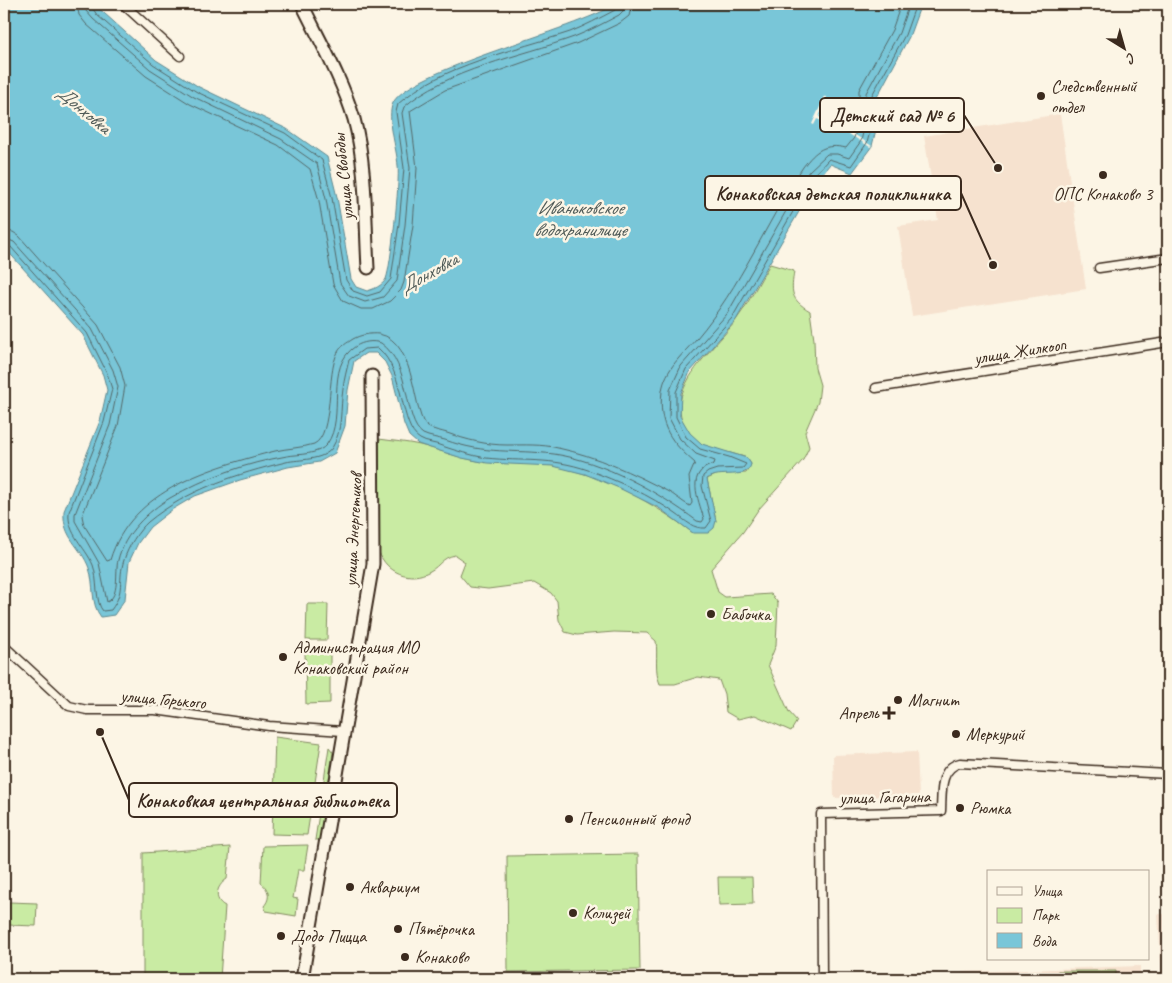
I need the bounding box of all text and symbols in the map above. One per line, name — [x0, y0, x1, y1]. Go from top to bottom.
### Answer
north arrow — [1100, 22, 1150, 72]
text: С — [1122, 49, 1139, 68]
place label: Следственный отдел — [1051, 75, 1138, 118]
water label: Донховка — [52, 80, 117, 141]
marker: Следственный отдел — [1035, 90, 1047, 102]
callout: Детский сад № 6 — [820, 98, 964, 132]
text: Детский сад № 6 — [830, 104, 956, 128]
street label: улица Свободы — [327, 131, 359, 222]
marker: ОПС Конаково 3 — [1097, 169, 1109, 181]
callout: Конаковская детская поликлиника — [705, 176, 961, 210]
text: Конаковская детская поликлиника — [716, 182, 952, 206]
place label: ОПС Конаково 3 — [1053, 183, 1154, 205]
water label: Иваньковское водохранилище — [534, 196, 629, 242]
water label: Донховка — [395, 246, 464, 299]
street label: улица Жилкооп — [971, 333, 1068, 369]
street label: улица Энергетиков — [339, 470, 367, 588]
place label: Бабочка — [721, 603, 772, 625]
marker: Бабочка — [705, 608, 717, 620]
place label: Администрация МО Конаковский район — [293, 636, 421, 679]
marker: Администрация МО Конаковский район — [277, 651, 289, 663]
street label: улица Горького — [119, 684, 208, 714]
place label: Магнит — [908, 689, 960, 711]
marker: Магнит — [892, 694, 904, 706]
place label: Апрель — [839, 702, 880, 724]
marker: Апрель — [883, 707, 895, 719]
place label: Меркурий — [966, 723, 1026, 745]
marker: Меркурий — [950, 728, 962, 740]
callout: Конаковкая центральная библиотека — [129, 783, 397, 817]
street label: улица Гагарина — [838, 785, 932, 809]
text: Конаковкая центральная библиотека — [137, 789, 391, 813]
place label: Рюмка — [970, 797, 1012, 819]
marker: Рюмка — [954, 802, 966, 814]
place label: Пенсионный фонд — [579, 808, 691, 830]
marker: Пенсионный фонд — [563, 813, 575, 825]
legend — [987, 870, 1150, 960]
place label: Аквариум — [360, 876, 420, 898]
marker: Аквариум — [344, 881, 356, 893]
text: Улица — [1032, 882, 1063, 901]
place label: Колизей — [583, 902, 632, 925]
text: Парк — [1032, 906, 1060, 925]
marker: Колизей — [567, 907, 579, 919]
place label: Пятёрочка — [408, 918, 476, 940]
marker: Пятёрочка — [392, 923, 404, 935]
place label: Додо Пицца — [291, 925, 367, 947]
marker: Додо Пицца — [275, 930, 287, 942]
text: Вода — [1032, 932, 1057, 951]
place label: Конаково — [415, 946, 470, 968]
marker: Конаково — [399, 951, 411, 963]

